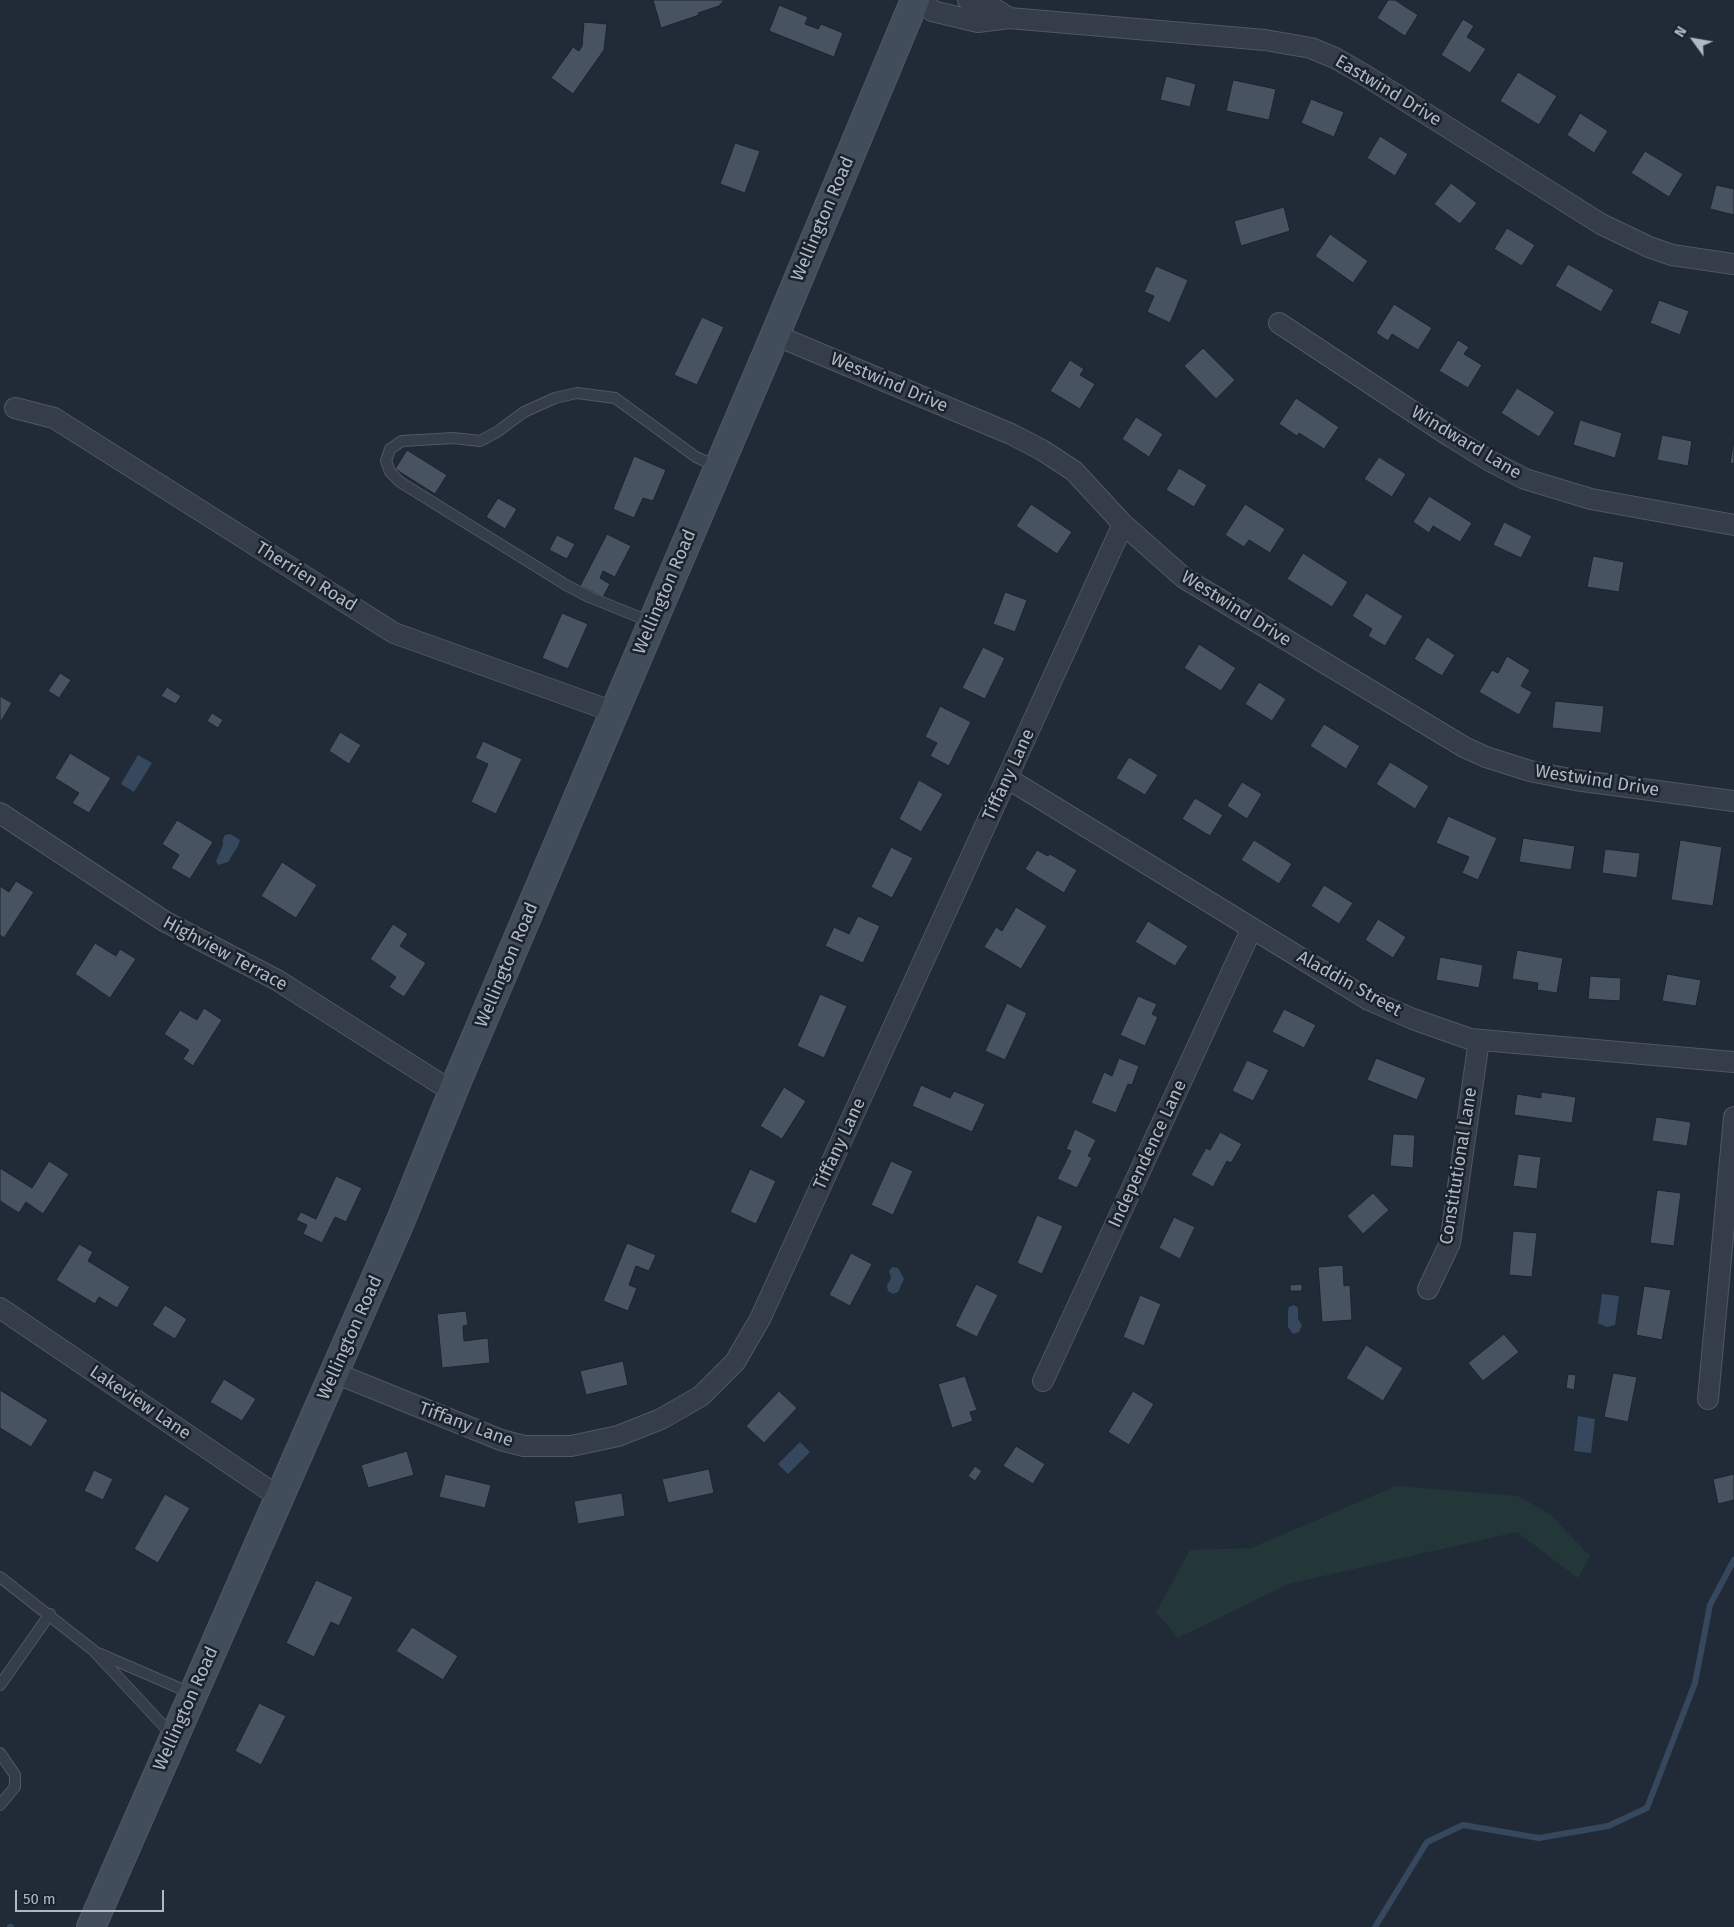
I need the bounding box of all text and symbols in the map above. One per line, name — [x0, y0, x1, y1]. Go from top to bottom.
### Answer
north arrow — [1669, 15, 1719, 65]
text: N — [1671, 23, 1691, 40]
street label: Eastwind Drive — [1331, 51, 1445, 131]
street label: Wellington Road — [787, 153, 859, 285]
street label: Westwind Drive — [827, 349, 951, 417]
street label: Windward Lane — [1407, 402, 1525, 484]
street label: Wellington Road — [629, 526, 701, 658]
street label: Therrien Road — [251, 537, 361, 617]
street label: Westwind Drive — [1177, 567, 1295, 651]
street label: Tiffany Lane — [978, 726, 1040, 824]
street label: Westwind Drive — [1533, 761, 1661, 801]
street label: Wellington Road — [471, 899, 543, 1031]
street label: Highview Terrace — [159, 912, 291, 996]
street label: Aladdin Street — [1293, 946, 1405, 1022]
street label: Independence Lane — [1104, 1077, 1192, 1231]
street label: Constitutional Lane — [1436, 1086, 1482, 1246]
street label: Tiffany Lane — [809, 1095, 871, 1193]
street label: Wellington Road — [313, 1273, 387, 1403]
street label: Lakeview Lane — [85, 1361, 195, 1445]
street label: Tiffany Lane — [416, 1398, 516, 1452]
street label: Wellington Road — [149, 1644, 223, 1774]
scale bar — [18, 1880, 166, 1912]
text: 50 m — [23, 1890, 56, 1908]

